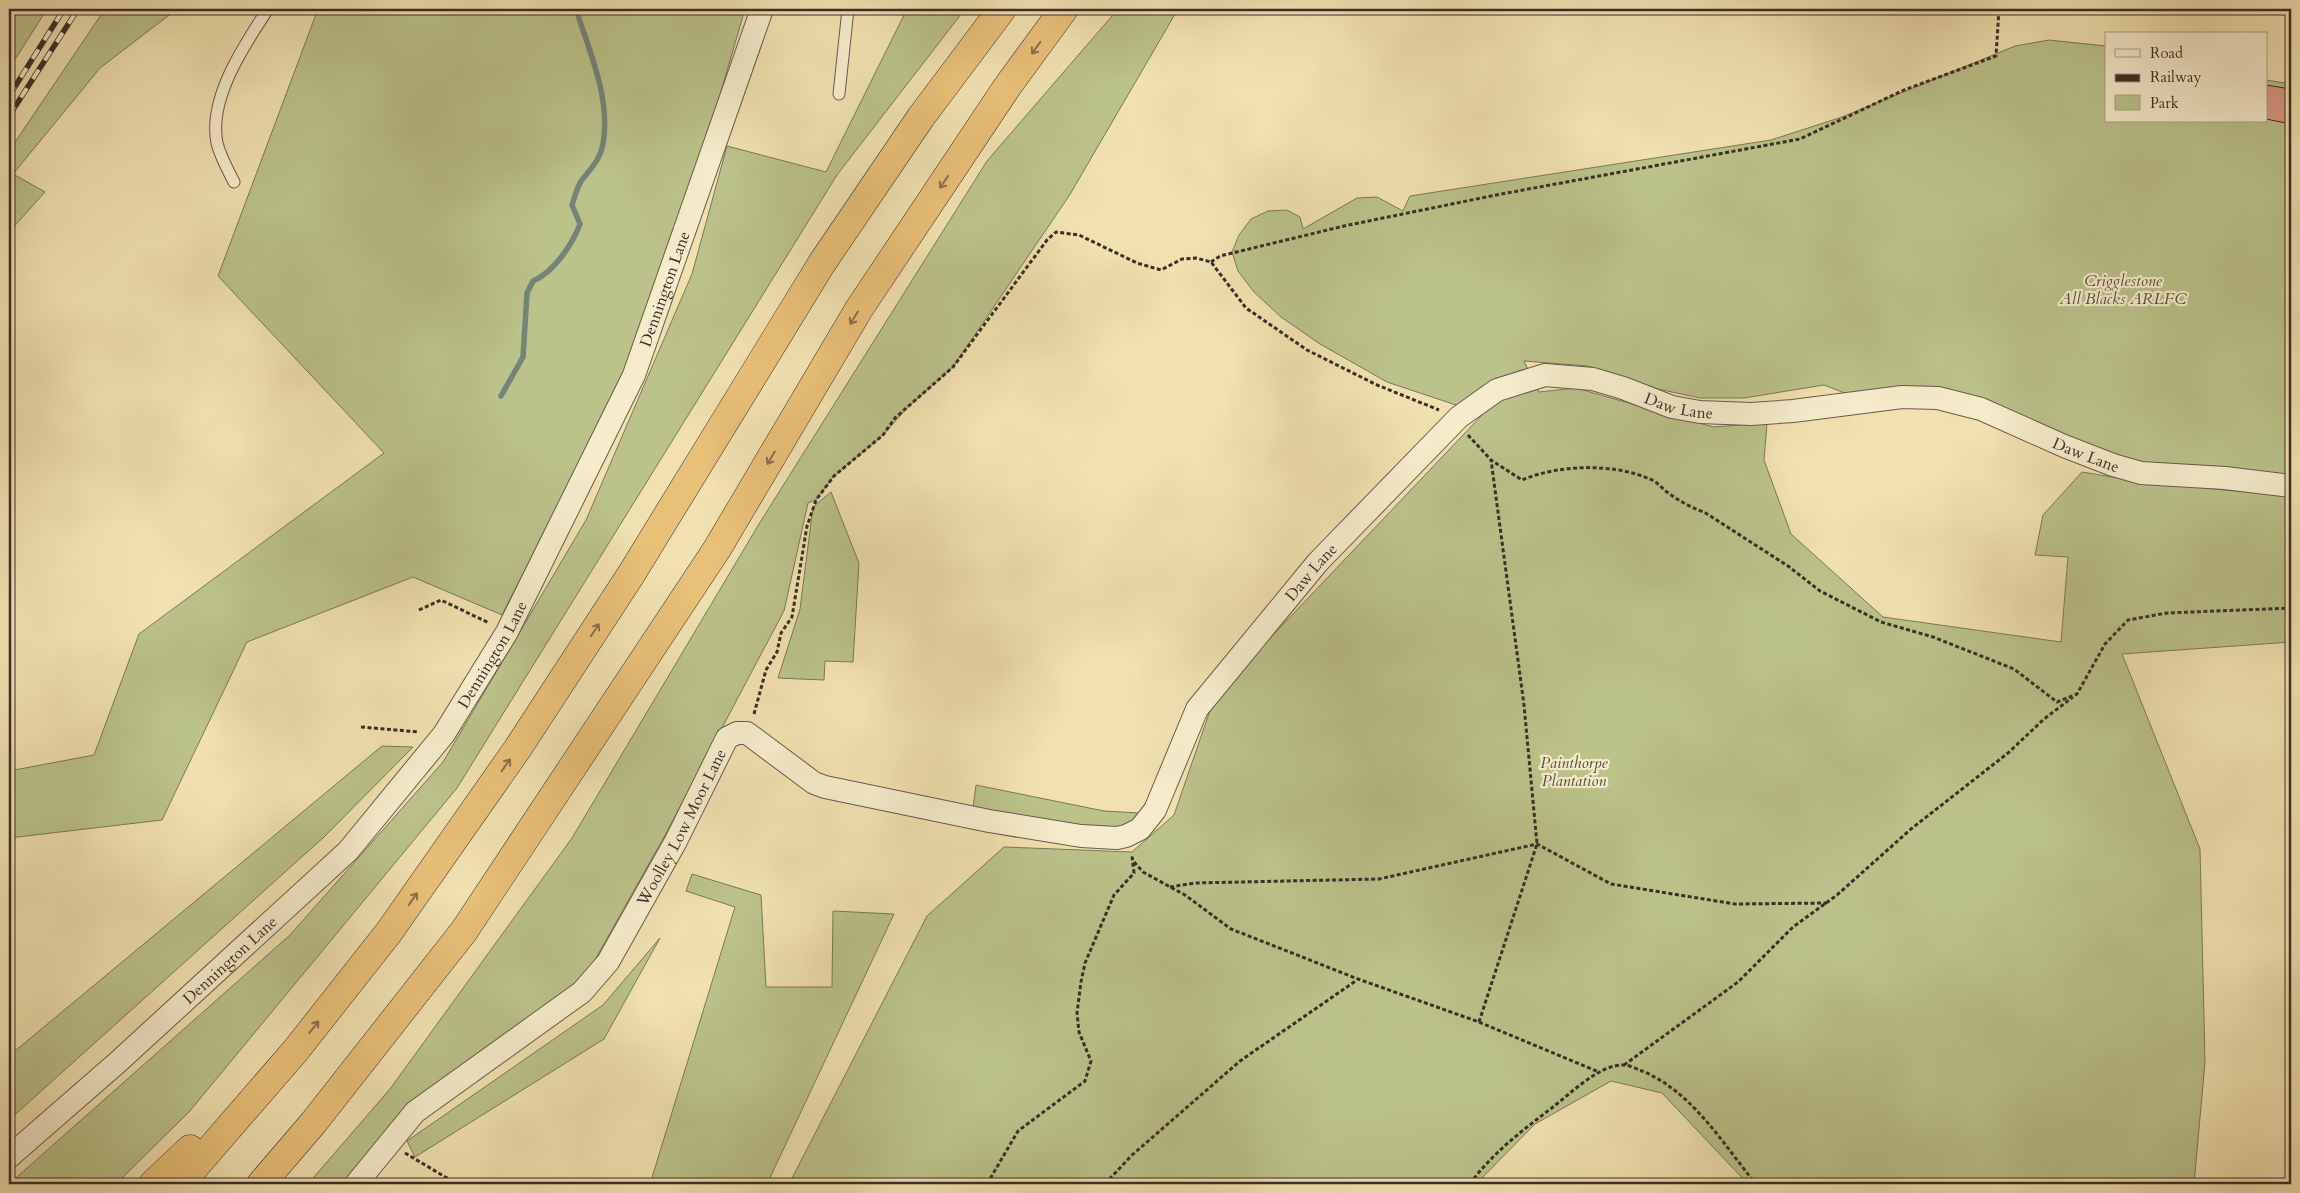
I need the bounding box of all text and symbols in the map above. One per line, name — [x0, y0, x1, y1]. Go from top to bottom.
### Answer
legend — [2105, 32, 2268, 122]
one-way arrow — [1030, 41, 1041, 54]
text: Road — [2150, 43, 2183, 63]
text: Railway — [2150, 67, 2201, 87]
text: Park — [2150, 93, 2179, 113]
one-way arrow — [939, 175, 949, 189]
street label: Dennington Lane — [635, 228, 695, 350]
park label: Crigglestone All Blacks ARLFC — [2059, 270, 2187, 310]
one-way arrow — [849, 310, 859, 324]
street label: Daw Lane — [1641, 387, 1713, 425]
street label: Daw Lane — [2049, 432, 2122, 478]
one-way arrow — [766, 450, 776, 464]
street label: Daw Lane — [1280, 539, 1342, 606]
street label: Dennington Lane — [453, 597, 533, 713]
one-way arrow — [590, 623, 600, 637]
street label: Woolley Low Moor Lane — [631, 745, 732, 911]
park label: Painthorpe Plantation — [1540, 752, 1609, 792]
one-way arrow — [501, 758, 511, 772]
one-way arrow — [408, 892, 418, 906]
street label: Dennington Lane — [178, 911, 282, 1009]
one-way arrow — [308, 1021, 319, 1034]

